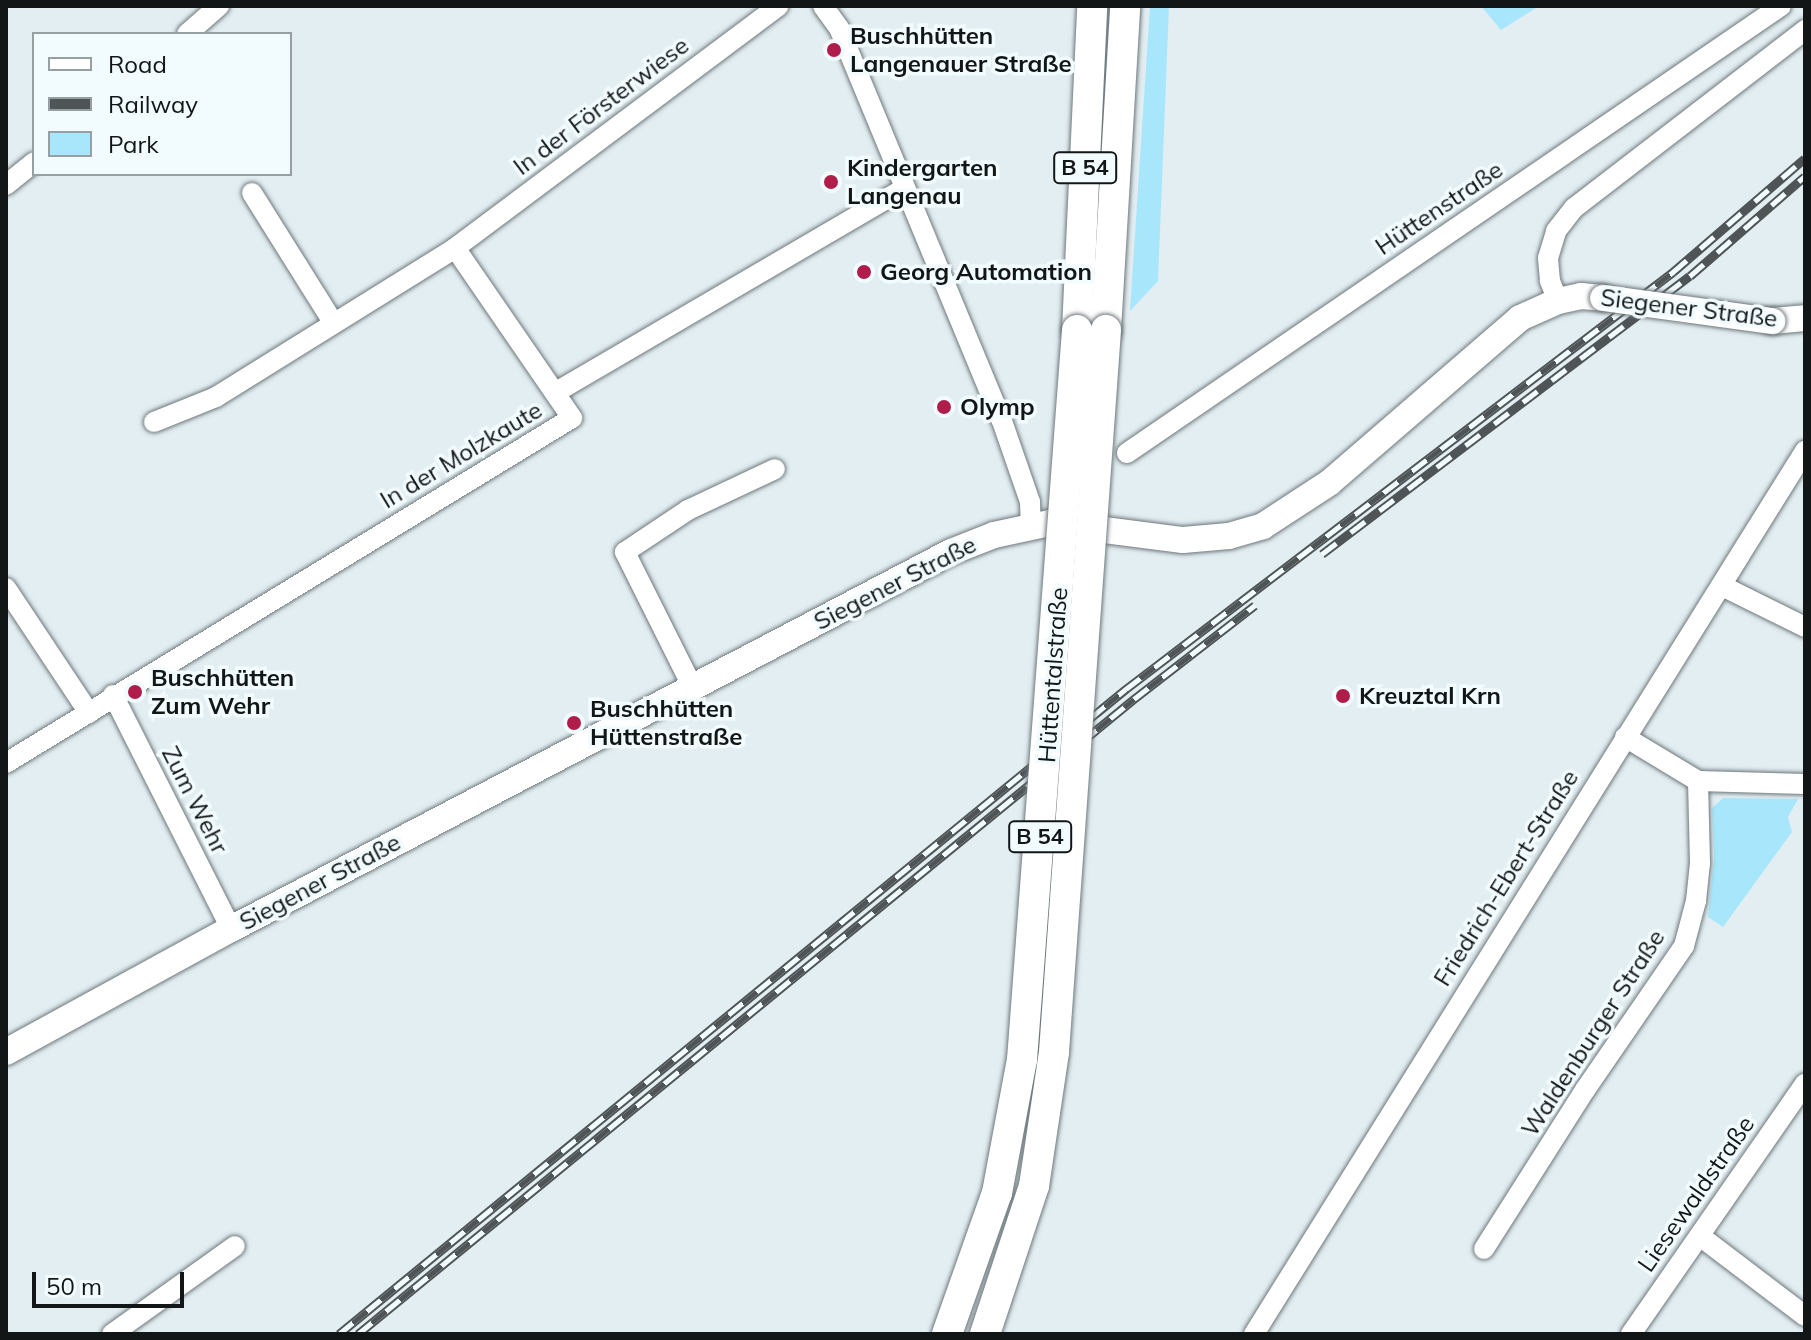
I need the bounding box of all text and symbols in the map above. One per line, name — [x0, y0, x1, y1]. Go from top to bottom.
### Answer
place label: Buschhütten Langenauer Straße — [850, 22, 1072, 78]
street label: In der Försterwiese — [508, 31, 694, 181]
legend — [32, 32, 292, 176]
marker: Buschhütten Langenauer Straße — [825, 41, 843, 59]
text: Road — [108, 49, 167, 79]
text: Railway — [108, 89, 198, 119]
text: Park — [108, 129, 159, 159]
road number: B 54 — [1053, 150, 1117, 186]
place label: Kindergarten Langenau — [847, 154, 998, 210]
street label: Hüttenstraße — [1370, 155, 1508, 261]
marker: Kindergarten Langenau — [822, 173, 840, 191]
place label: Georg Automation — [880, 258, 1092, 286]
marker: Georg Automation — [855, 263, 873, 281]
street label: Siegener Straße — [1599, 283, 1779, 333]
place label: Olymp — [960, 393, 1035, 421]
street label: In der Molzkaute — [375, 395, 547, 515]
marker: Olymp — [935, 398, 953, 416]
street label: Siegener Straße — [809, 530, 981, 636]
street label: Hüttentalstraße — [1033, 586, 1073, 764]
place label: Buschhütten Zum Wehr — [151, 664, 294, 720]
place label: Kreuztal Krn — [1359, 682, 1501, 710]
marker: Buschhütten Zum Wehr — [126, 683, 144, 701]
marker: Kreuztal Krn — [1334, 687, 1352, 705]
place label: Buschhütten Hüttenstraße — [590, 695, 742, 751]
marker: Buschhütten Hüttenstraße — [565, 714, 583, 732]
street label: Zum Wehr — [156, 742, 234, 858]
street label: Friedrich-Ebert-Straße — [1428, 765, 1584, 991]
road number: B 54 — [1008, 819, 1072, 855]
street label: Siegener Straße — [235, 828, 405, 936]
street label: Waldenburger Straße — [1515, 924, 1671, 1142]
street label: Liesewaldstraße — [1632, 1111, 1760, 1277]
scale bar — [36, 1256, 188, 1306]
text: 50 m — [46, 1271, 102, 1301]

